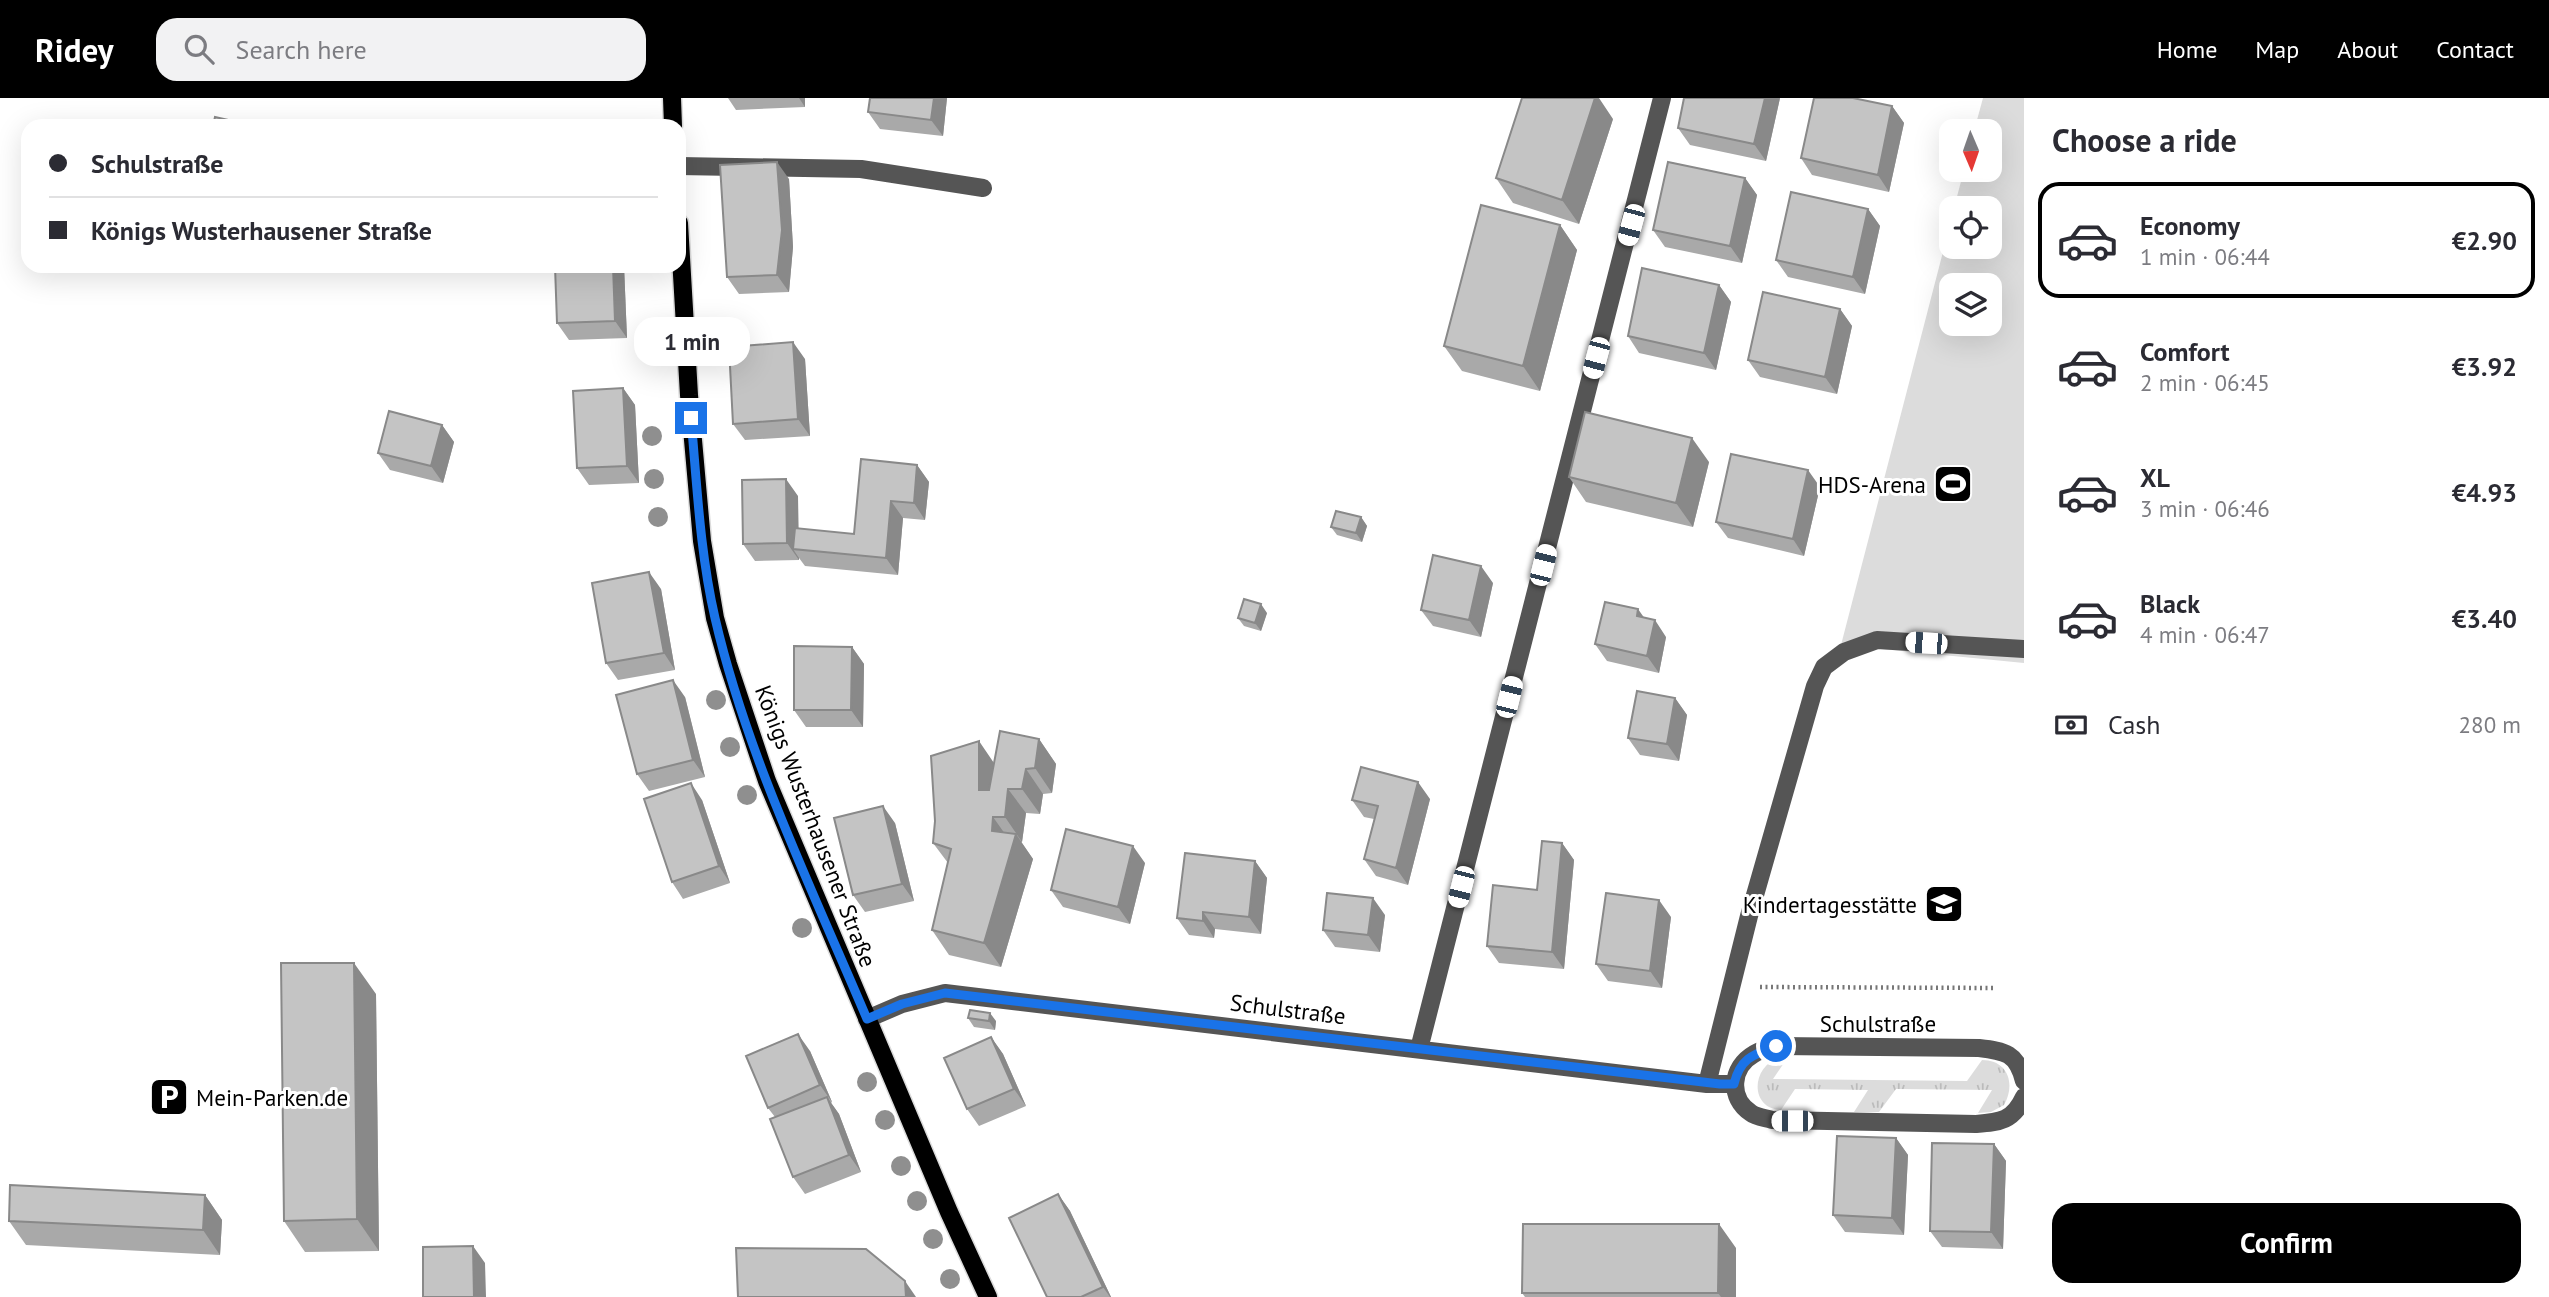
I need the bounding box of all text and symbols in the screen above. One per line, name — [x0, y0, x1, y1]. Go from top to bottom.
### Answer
search box — [156, 18, 646, 81]
text: Ridey — [35, 28, 114, 71]
icon: search — [180, 30, 218, 68]
text: Search here — [236, 33, 367, 66]
text: Home — [2157, 34, 2217, 65]
text: Map — [2255, 34, 2299, 65]
text: About — [2337, 34, 2398, 65]
text: Contact — [2436, 34, 2514, 65]
north arrow — [1939, 119, 2002, 182]
map controls — [1939, 119, 2002, 336]
text: Choose a ride — [2052, 119, 2237, 161]
text: Schulstraße — [91, 147, 224, 180]
button: locate — [1939, 196, 2002, 259]
car — [1616, 202, 1647, 248]
icon: car — [2056, 209, 2119, 272]
text: Economy — [2140, 209, 2240, 242]
text: Königs Wusterhausener Straße — [91, 214, 432, 247]
text: €2.90 — [2452, 224, 2517, 257]
text: 1 min · 06:44 — [2140, 242, 2270, 271]
button: layers — [1939, 273, 2002, 336]
callout: 1 min — [633, 316, 749, 366]
text: 1 min — [664, 327, 720, 356]
car — [1581, 335, 1612, 381]
icon: car — [2056, 335, 2119, 398]
text: Comfort — [2140, 335, 2230, 368]
text: €3.92 — [2452, 350, 2517, 383]
text: 2 min · 06:45 — [2140, 368, 2270, 397]
route end — [675, 402, 707, 434]
icon: car — [2056, 461, 2119, 524]
text: XL — [2140, 461, 2170, 494]
sports icon: HDS-Arena — [1932, 463, 1974, 505]
place label: HDS-Arena — [1818, 470, 1926, 499]
text: €4.93 — [2452, 476, 2517, 509]
text: 3 min · 06:46 — [2140, 494, 2270, 523]
car — [1528, 542, 1559, 588]
icon: car — [2056, 587, 2119, 650]
text: Black — [2140, 587, 2200, 620]
text: €3.40 — [2452, 602, 2517, 635]
text: 4 min · 06:47 — [2140, 620, 2270, 649]
car — [1905, 631, 1948, 655]
car — [1494, 674, 1525, 720]
street label: Königs Wusterhausener Straße — [749, 681, 883, 971]
icon: cash — [2052, 706, 2090, 744]
text: Cash — [2108, 708, 2160, 741]
text: 280 m — [2459, 710, 2521, 739]
car — [1446, 864, 1477, 910]
school or university icon: Kindertagesstätte — [1923, 883, 1965, 925]
place label: Kindertagesstätte — [1743, 890, 1917, 919]
street label: Schulstraße — [1229, 988, 1347, 1030]
street label: Schulstraße — [1820, 1009, 1936, 1038]
route start — [1760, 1030, 1792, 1062]
parking icon: Mein-Parken.de — [148, 1076, 190, 1118]
place label: Mein-Parken.de — [196, 1083, 348, 1112]
car — [1772, 1111, 1814, 1132]
button: Confirm — [2052, 1203, 2521, 1283]

